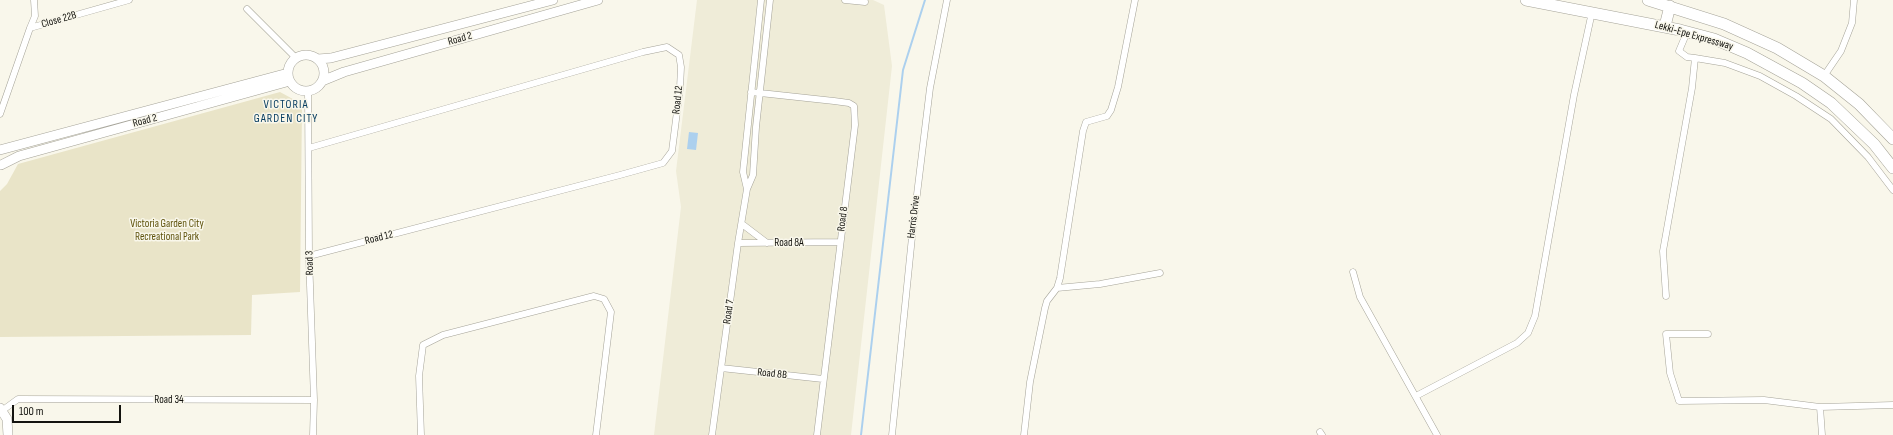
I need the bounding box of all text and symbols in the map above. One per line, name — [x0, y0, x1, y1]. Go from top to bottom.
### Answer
street label: Close 22B — [40, 9, 78, 31]
street label: Lekki-Epe Expressway — [1653, 18, 1735, 54]
street label: Road 2 — [446, 29, 474, 49]
street label: Road 12 — [670, 85, 686, 115]
district label: VICTORIA GARDEN CITY — [254, 98, 318, 126]
street label: Road 2 — [131, 111, 159, 131]
street label: Harris Drive — [905, 195, 923, 239]
street label: Road 8 — [835, 206, 851, 232]
park label: Victoria Garden City Recreational Park — [130, 217, 204, 243]
street label: Road 12 — [364, 228, 394, 248]
street label: Road 8A — [774, 236, 804, 250]
street label: Road 3 — [303, 251, 317, 275]
street label: Road 7 — [721, 299, 737, 325]
street label: Road 8B — [756, 366, 788, 382]
street label: Road 34 — [154, 393, 184, 407]
scale bar — [14, 397, 123, 423]
text: 100 m — [19, 404, 44, 419]

